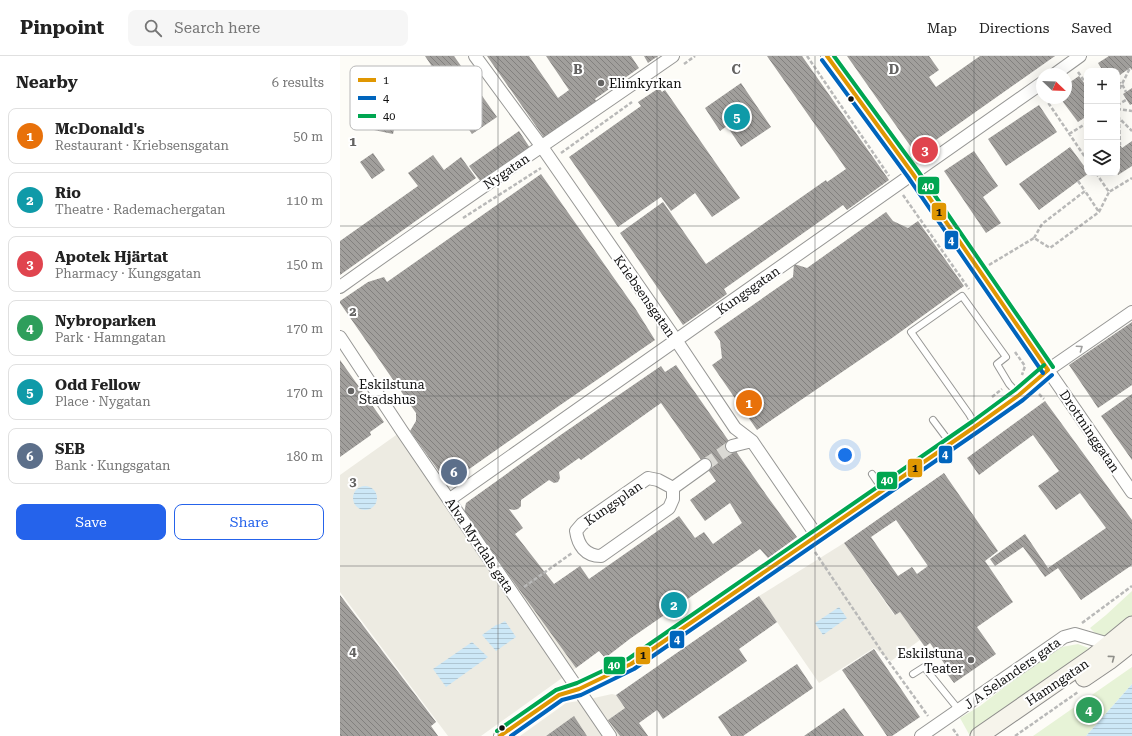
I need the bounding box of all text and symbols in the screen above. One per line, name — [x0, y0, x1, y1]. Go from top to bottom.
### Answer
search box — [128, 10, 408, 46]
text: Pinpoint — [20, 16, 104, 39]
icon: search — [142, 17, 164, 39]
text: Search here — [174, 19, 260, 37]
text: Map — [927, 20, 957, 36]
text: Directions — [979, 20, 1049, 36]
text: Saved — [1071, 20, 1112, 36]
text: B — [573, 62, 583, 77]
text: C — [731, 62, 741, 77]
text: D — [889, 62, 899, 77]
legend — [350, 66, 482, 130]
north arrow — [1036, 68, 1072, 104]
map controls — [1084, 68, 1120, 176]
button: + — [1084, 68, 1120, 104]
text: Nearby — [16, 72, 78, 92]
text: 1 — [383, 74, 389, 87]
text: 6 results — [272, 75, 324, 90]
place label: Elimkyrkan — [609, 76, 682, 91]
marker: Elimkyrkan — [596, 78, 606, 88]
text: 4 — [383, 92, 390, 105]
unlabelled marker — [846, 94, 856, 104]
pin: 5 — [724, 102, 750, 132]
button: − — [1084, 104, 1120, 140]
text: 40 — [383, 110, 395, 123]
text: McDonald's — [55, 120, 144, 138]
text: 1 — [26, 129, 34, 144]
text: 50 m — [293, 129, 323, 144]
text: 1 — [349, 134, 357, 149]
pin: 3 — [912, 135, 938, 165]
text: Restaurant · Kriebsensgatan — [55, 138, 229, 153]
button: layers — [1084, 140, 1120, 176]
street label: Nygatan — [480, 150, 533, 192]
line badge: 40 — [917, 176, 940, 195]
text: 40 — [922, 180, 934, 193]
text: Rio — [55, 184, 81, 202]
text: 2 — [26, 193, 34, 208]
text: 110 m — [286, 193, 323, 208]
text: Theatre · Rademachergatan — [55, 202, 225, 217]
line badge: 1 — [931, 202, 947, 221]
text: 1 — [936, 206, 942, 219]
line badge: 4 — [944, 230, 959, 250]
text: 4 — [948, 234, 955, 247]
text: Apotek Hjärtat — [55, 248, 168, 266]
street label: Kriebsensgatan — [611, 252, 679, 341]
text: 3 — [26, 257, 34, 272]
text: 150 m — [286, 257, 323, 272]
street label: Kungsgatan — [714, 263, 783, 318]
text: Pharmacy · Kungsgatan — [55, 266, 201, 281]
text: 2 — [349, 304, 357, 319]
text: Nybroparken — [55, 312, 156, 330]
text: 4 — [26, 321, 34, 336]
text: 170 m — [286, 321, 323, 336]
text: Park · Hamngatan — [55, 330, 166, 345]
one-way arrow — [1076, 346, 1083, 353]
text: Odd Fellow — [55, 376, 140, 394]
place label: Eskilstuna Stadshus — [359, 377, 425, 407]
text: 5 — [26, 385, 34, 400]
text: 170 m — [286, 385, 323, 400]
marker: Eskilstuna Stadshus — [346, 386, 356, 396]
street label: Drottninggatan — [1057, 387, 1123, 476]
pin: 1 — [736, 388, 762, 418]
text: Place · Nygatan — [55, 394, 151, 409]
text: SEB — [55, 440, 85, 458]
your location — [835, 445, 855, 465]
line badge: 4 — [938, 445, 953, 464]
text: 4 — [942, 448, 949, 461]
text: 6 — [26, 449, 34, 464]
text: 180 m — [286, 449, 323, 464]
pin: 6 — [441, 457, 467, 487]
text: Bank · Kungsgatan — [55, 458, 170, 473]
line badge: 1 — [907, 458, 923, 478]
text: 1 — [912, 462, 918, 475]
line badge: 40 — [876, 471, 898, 490]
text: 3 — [349, 474, 357, 489]
text: 40 — [881, 474, 893, 487]
street label: Kungsplan — [582, 478, 646, 529]
street label: Alva Myrdals gata — [442, 495, 517, 595]
button: Save — [16, 504, 166, 540]
button: Share — [174, 504, 324, 540]
pin: 2 — [661, 590, 687, 620]
line badge: 4 — [669, 630, 685, 649]
text: 4 — [674, 633, 681, 646]
street label: J A Selanders gata — [961, 635, 1063, 712]
text: 4 — [349, 644, 357, 659]
line badge: 1 — [635, 646, 651, 665]
place label: Eskilstuna Teater — [897, 646, 964, 676]
text: 1 — [640, 649, 646, 662]
marker: Eskilstuna Teater — [966, 655, 976, 665]
line badge: 40 — [603, 656, 626, 675]
street label: Hamngatan — [1023, 656, 1092, 709]
one-way arrow — [1108, 656, 1115, 663]
text: 40 — [608, 659, 620, 672]
pin: 4 — [1076, 695, 1102, 725]
unlabelled marker — [497, 723, 507, 733]

